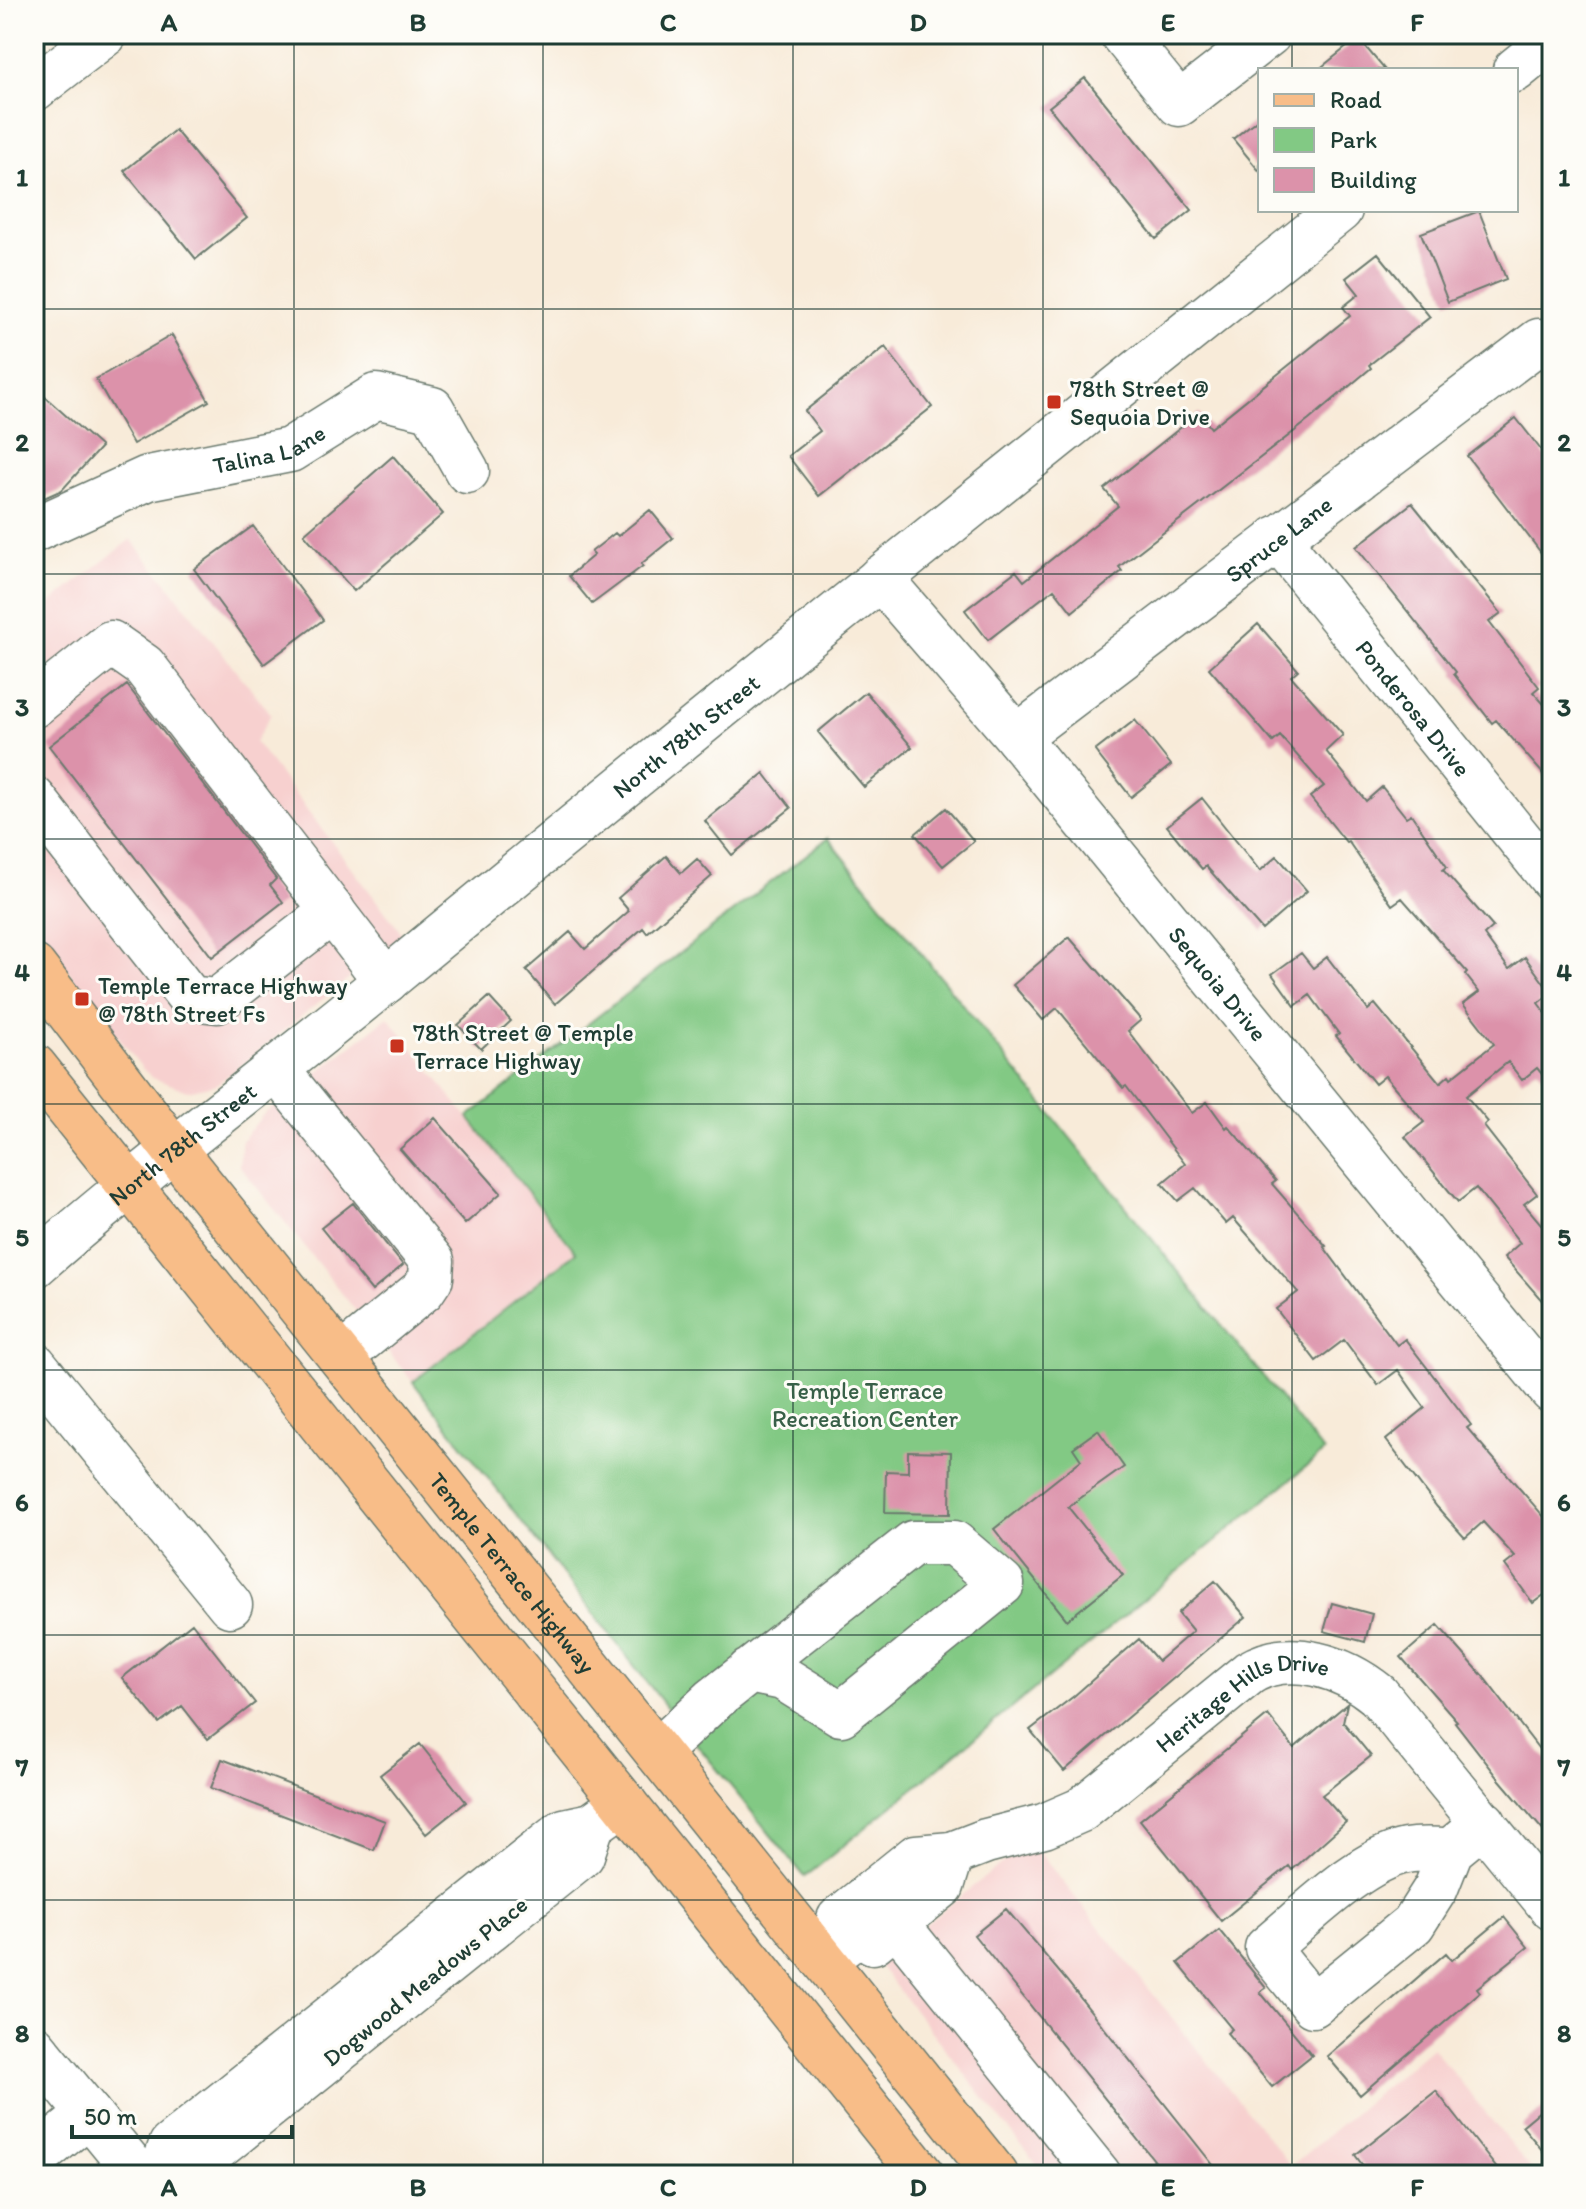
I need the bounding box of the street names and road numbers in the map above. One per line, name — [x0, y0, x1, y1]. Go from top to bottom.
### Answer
street label: Talina Lane — [210, 417, 330, 479]
street label: Spruce Lane — [1219, 489, 1337, 588]
street label: Ponderosa Drive — [1350, 633, 1478, 782]
street label: North 78th Street — [606, 668, 765, 804]
street label: Sequoia Drive — [1163, 920, 1274, 1047]
street label: North 78th Street — [102, 1076, 262, 1211]
street label: Temple Terrace Highway — [423, 1466, 602, 1679]
street label: Heritage Hills Drive — [1149, 1647, 1334, 1758]
street label: Dogwood Meadows Place — [317, 1889, 533, 2073]

